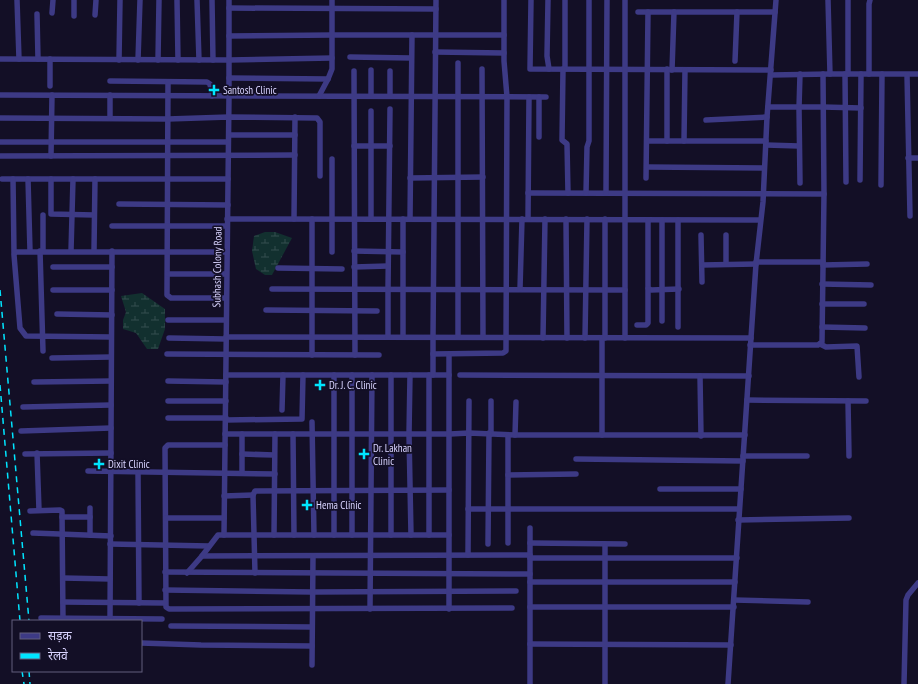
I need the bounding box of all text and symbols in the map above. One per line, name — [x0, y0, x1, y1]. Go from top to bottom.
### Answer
place label: Santosh Clinic — [223, 83, 277, 97]
marker: Santosh Clinic — [208, 84, 220, 96]
street label: Subhash Colony Road — [209, 226, 225, 308]
place label: Dr. J. C. Clinic — [329, 378, 377, 392]
marker: Dr. J. C. Clinic — [314, 379, 326, 391]
place label: Dr. Lakhan Clinic — [373, 441, 412, 468]
marker: Dr. Lakhan Clinic — [358, 448, 370, 460]
place label: Dixit Clinic — [108, 457, 150, 471]
marker: Dixit Clinic — [93, 458, 105, 470]
place label: Hema Clinic — [316, 498, 362, 512]
marker: Hema Clinic — [301, 499, 313, 511]
legend — [12, 620, 142, 672]
text: सड़क — [48, 628, 73, 643]
text: रेलवे — [48, 648, 68, 663]

